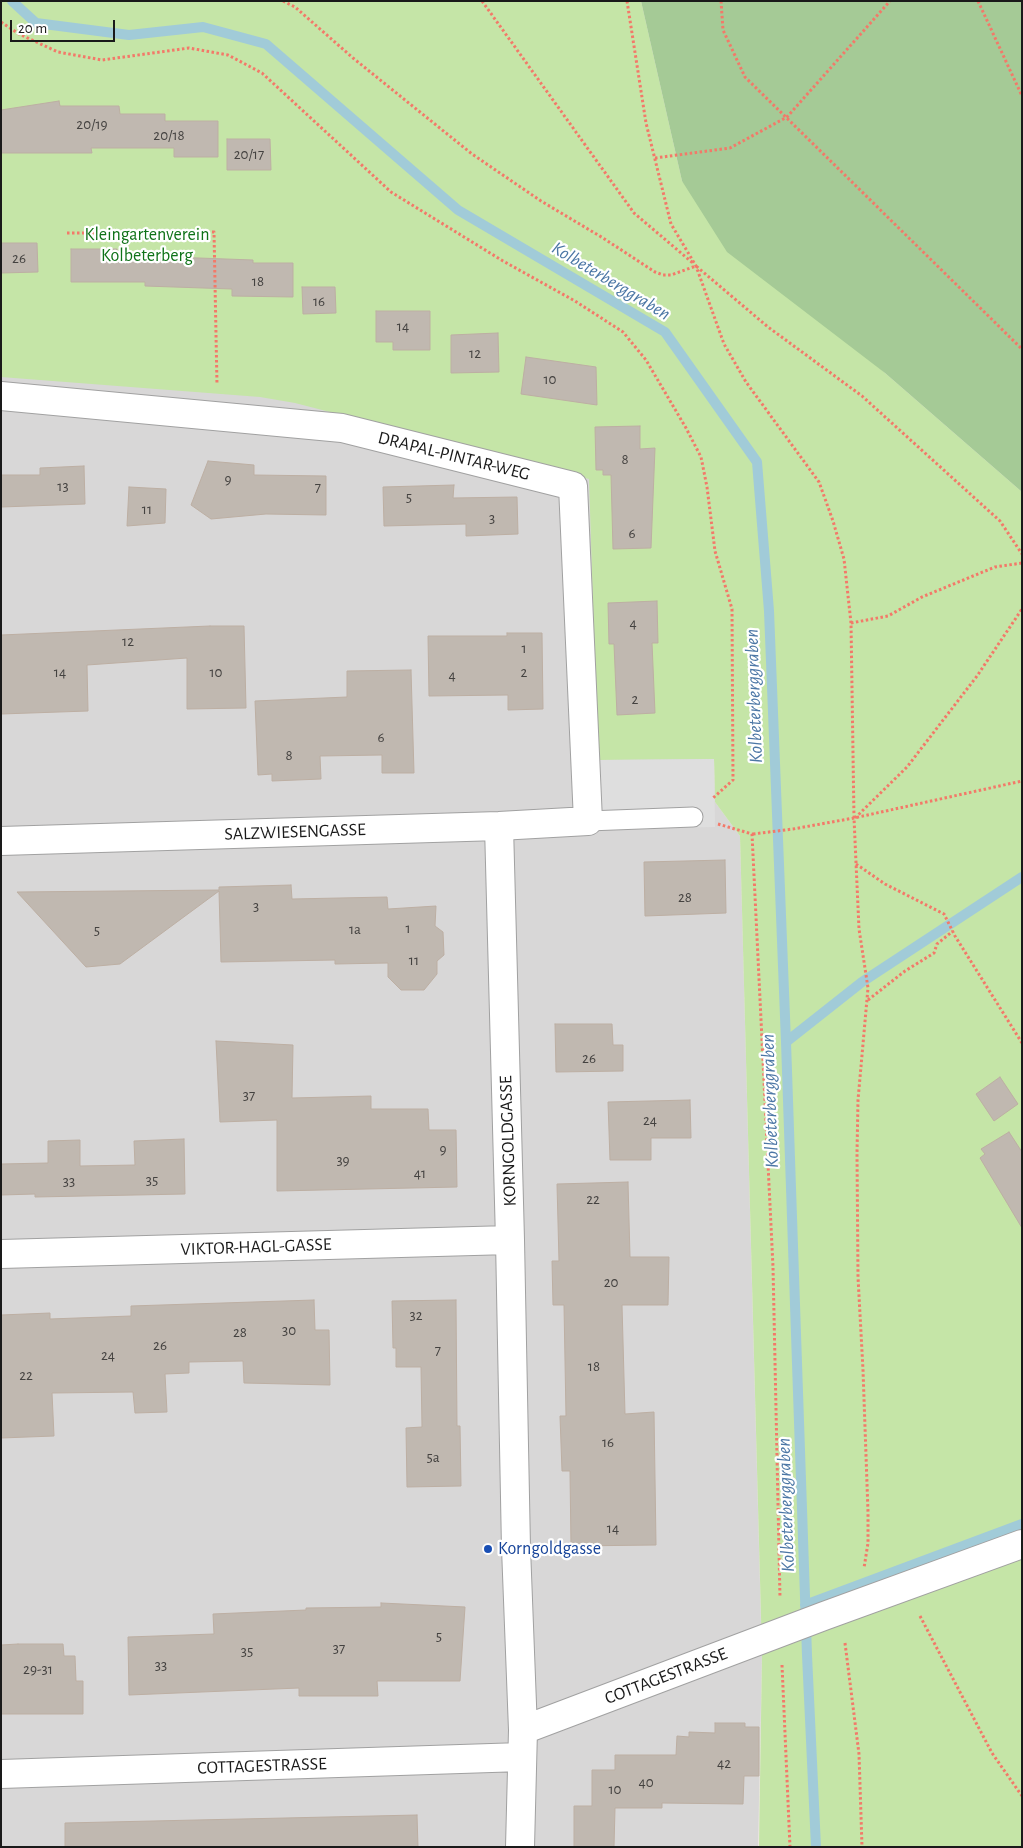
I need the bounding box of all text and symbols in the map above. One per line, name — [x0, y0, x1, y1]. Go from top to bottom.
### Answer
scale bar — [12, 10, 118, 42]
text: 20 m — [18, 21, 47, 36]
house number: 20/19 — [76, 115, 108, 133]
house number: 20/18 — [153, 126, 185, 144]
house number: 20/17 — [234, 145, 264, 163]
park label: Kleingartenverein Kolbeterberg — [85, 224, 209, 266]
water label: Kolbeterberggraben — [548, 237, 674, 325]
house number: 26 — [12, 249, 26, 267]
house number: 18 — [252, 272, 264, 290]
house number: 16 — [313, 292, 325, 310]
house number: 14 — [397, 317, 409, 335]
house number: 12 — [469, 344, 481, 362]
house number: 10 — [543, 370, 557, 388]
street label: DRAPAL-PINTAR-WEG — [376, 427, 532, 485]
house number: 8 — [621, 450, 629, 468]
house number: 9 — [224, 470, 232, 488]
house number: 13 — [57, 477, 69, 495]
house number: 7 — [315, 478, 321, 496]
house number: 5 — [406, 488, 412, 506]
house number: 11 — [142, 500, 152, 518]
house number: 3 — [489, 509, 495, 527]
house number: 6 — [628, 524, 636, 542]
house number: 4 — [629, 614, 637, 632]
water label: Kolbeterberggraben — [740, 628, 768, 764]
house number: 12 — [122, 632, 134, 650]
house number: 1 — [521, 639, 527, 657]
house number: 14 — [54, 663, 66, 681]
house number: 10 — [209, 663, 223, 681]
house number: 2 — [521, 663, 527, 681]
house number: 4 — [448, 666, 456, 684]
house number: 2 — [632, 690, 638, 708]
house number: 6 — [377, 728, 385, 746]
house number: 8 — [285, 746, 293, 764]
street label: SALZWIESENGASSE — [224, 819, 366, 845]
house number: 28 — [678, 888, 692, 906]
house number: 3 — [253, 897, 259, 915]
house number: 1 — [405, 919, 411, 937]
house number: 1a — [349, 920, 361, 938]
house number: 5 — [94, 921, 100, 939]
house number: 11 — [409, 951, 419, 969]
water label: Kolbeterberggraben — [756, 1033, 784, 1169]
house number: 26 — [582, 1049, 596, 1067]
street label: KORNGOLDGASSE — [495, 1075, 521, 1207]
house number: 37 — [243, 1086, 255, 1104]
house number: 24 — [643, 1111, 657, 1129]
house number: 9 — [439, 1140, 447, 1158]
house number: 39 — [336, 1151, 350, 1169]
house number: 41 — [414, 1164, 426, 1182]
house number: 35 — [146, 1171, 158, 1189]
house number: 33 — [63, 1172, 75, 1190]
house number: 22 — [586, 1190, 600, 1208]
street label: VIKTOR-HAGL-GASSE — [180, 1234, 332, 1260]
house number: 20 — [604, 1273, 618, 1291]
house number: 32 — [409, 1306, 423, 1324]
house number: 30 — [282, 1321, 296, 1339]
house number: 28 — [233, 1323, 247, 1341]
house number: 26 — [153, 1336, 167, 1354]
house number: 7 — [435, 1341, 441, 1359]
house number: 24 — [101, 1346, 115, 1364]
house number: 18 — [588, 1357, 600, 1375]
house number: 22 — [19, 1366, 33, 1384]
house number: 16 — [602, 1433, 614, 1451]
water label: Kolbeterberggraben — [772, 1437, 800, 1573]
house number: 5a — [426, 1448, 440, 1466]
house number: 14 — [607, 1519, 619, 1537]
place label: Korngoldgasse — [498, 1538, 601, 1560]
marker: Korngoldgasse — [482, 1543, 494, 1555]
house number: 5 — [436, 1627, 442, 1645]
house number: 37 — [333, 1639, 345, 1657]
house number: 35 — [241, 1642, 253, 1660]
street label: COTTAGESTRASSE — [602, 1643, 730, 1709]
house number: 33 — [155, 1656, 167, 1674]
house number: 29-31 — [23, 1660, 53, 1678]
street label: COTTAGESTRASSE — [197, 1753, 327, 1779]
house number: 42 — [717, 1754, 731, 1772]
house number: 40 — [638, 1773, 654, 1791]
house number: 10 — [608, 1780, 622, 1798]

